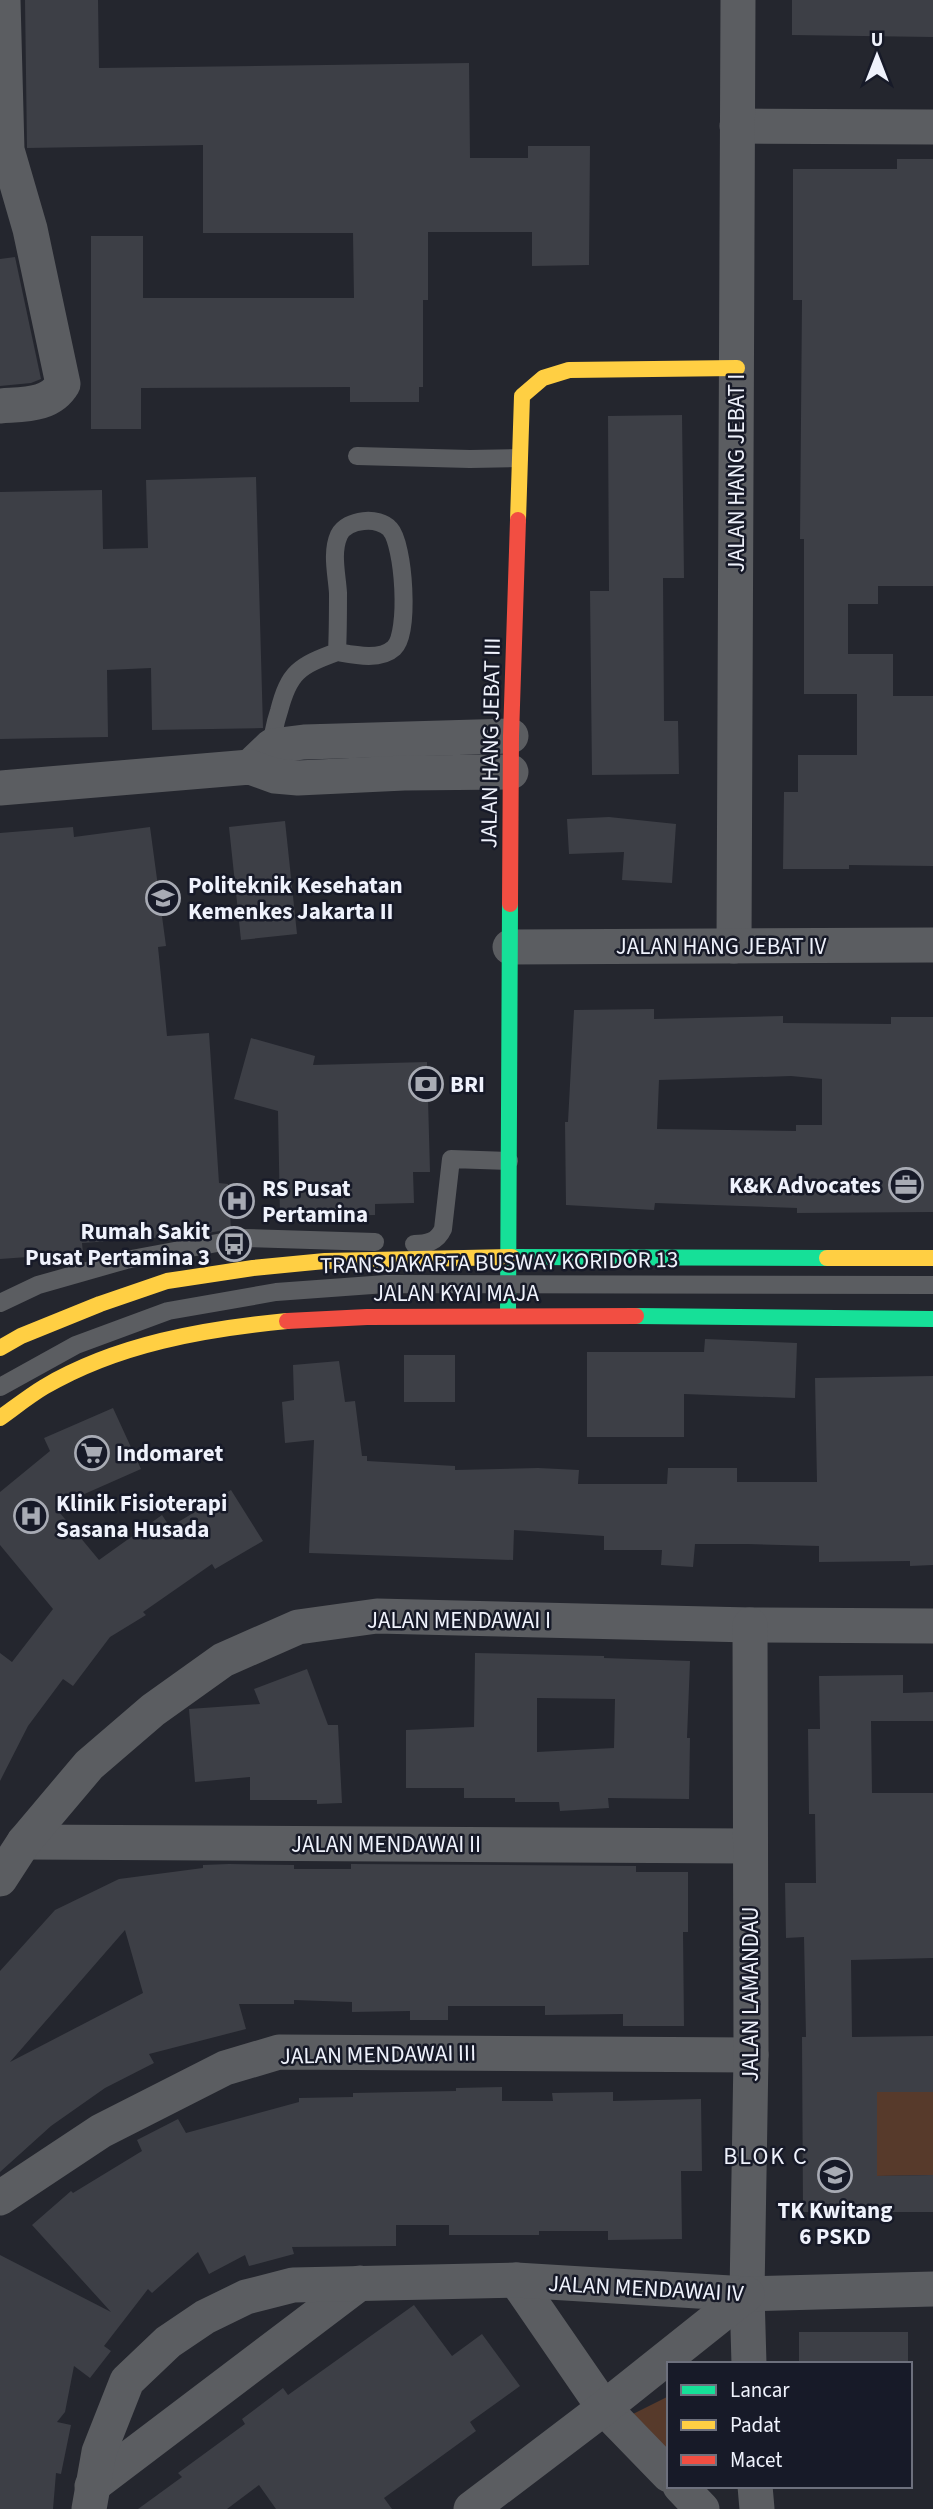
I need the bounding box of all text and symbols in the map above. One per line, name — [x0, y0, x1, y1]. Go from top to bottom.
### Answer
north arrow — [842, 21, 912, 91]
text: U — [871, 27, 883, 54]
street label: JALAN HANG JEBAT I — [720, 374, 753, 572]
street label: JALAN HANG JEBAT III — [472, 637, 509, 849]
place label: Politeknik Kesehatan Kemenkes Jakarta II — [188, 869, 403, 928]
school or university icon: Politeknik Kesehatan Kemenkes Jakarta II — [144, 879, 182, 917]
street label: JALAN HANG JEBAT IV — [616, 930, 826, 963]
bank icon: BRI — [407, 1065, 445, 1103]
place label: BRI — [450, 1068, 485, 1101]
office icon: K&K Advocates — [887, 1166, 925, 1204]
place label: K&K Advocates — [729, 1169, 881, 1202]
place label: RS Pusat Pertamina — [262, 1172, 368, 1231]
hospital icon: RS Pusat Pertamina — [218, 1182, 256, 1220]
place label: Rumah Sakit Pusat Pertamina 3 — [25, 1215, 210, 1274]
bus stop icon: Rumah Sakit Pusat Pertamina 3 — [215, 1225, 253, 1263]
street label: TRANSJAKARTA BUSWAY KORIDOR 13 — [320, 1243, 679, 1282]
street label: JALAN KYAI MAJA — [373, 1277, 540, 1310]
supermarket icon: Indomaret — [73, 1434, 111, 1472]
place label: Indomaret — [116, 1437, 223, 1470]
place label: Klinik Fisioterapi Sasana Husada — [56, 1487, 227, 1546]
hospital icon: Klinik Fisioterapi Sasana Husada — [12, 1497, 50, 1535]
street label: JALAN MENDAWAI I — [367, 1604, 551, 1637]
street label: JALAN MENDAWAI II — [291, 1828, 481, 1861]
street label: JALAN LAMANDAU — [734, 1906, 767, 2082]
street label: JALAN MENDAWAI III — [280, 2036, 476, 2073]
district label: BLOK C — [723, 2139, 809, 2174]
school or university icon: TK Kwitang 6 PSKD — [816, 2156, 854, 2194]
place label: TK Kwitang 6 PSKD — [777, 2194, 893, 2253]
street label: JALAN MENDAWAI IV — [547, 2267, 745, 2310]
legend — [667, 2362, 912, 2488]
text: Lancar — [730, 2375, 790, 2405]
text: Padat — [730, 2410, 781, 2440]
text: Macet — [730, 2445, 782, 2475]

